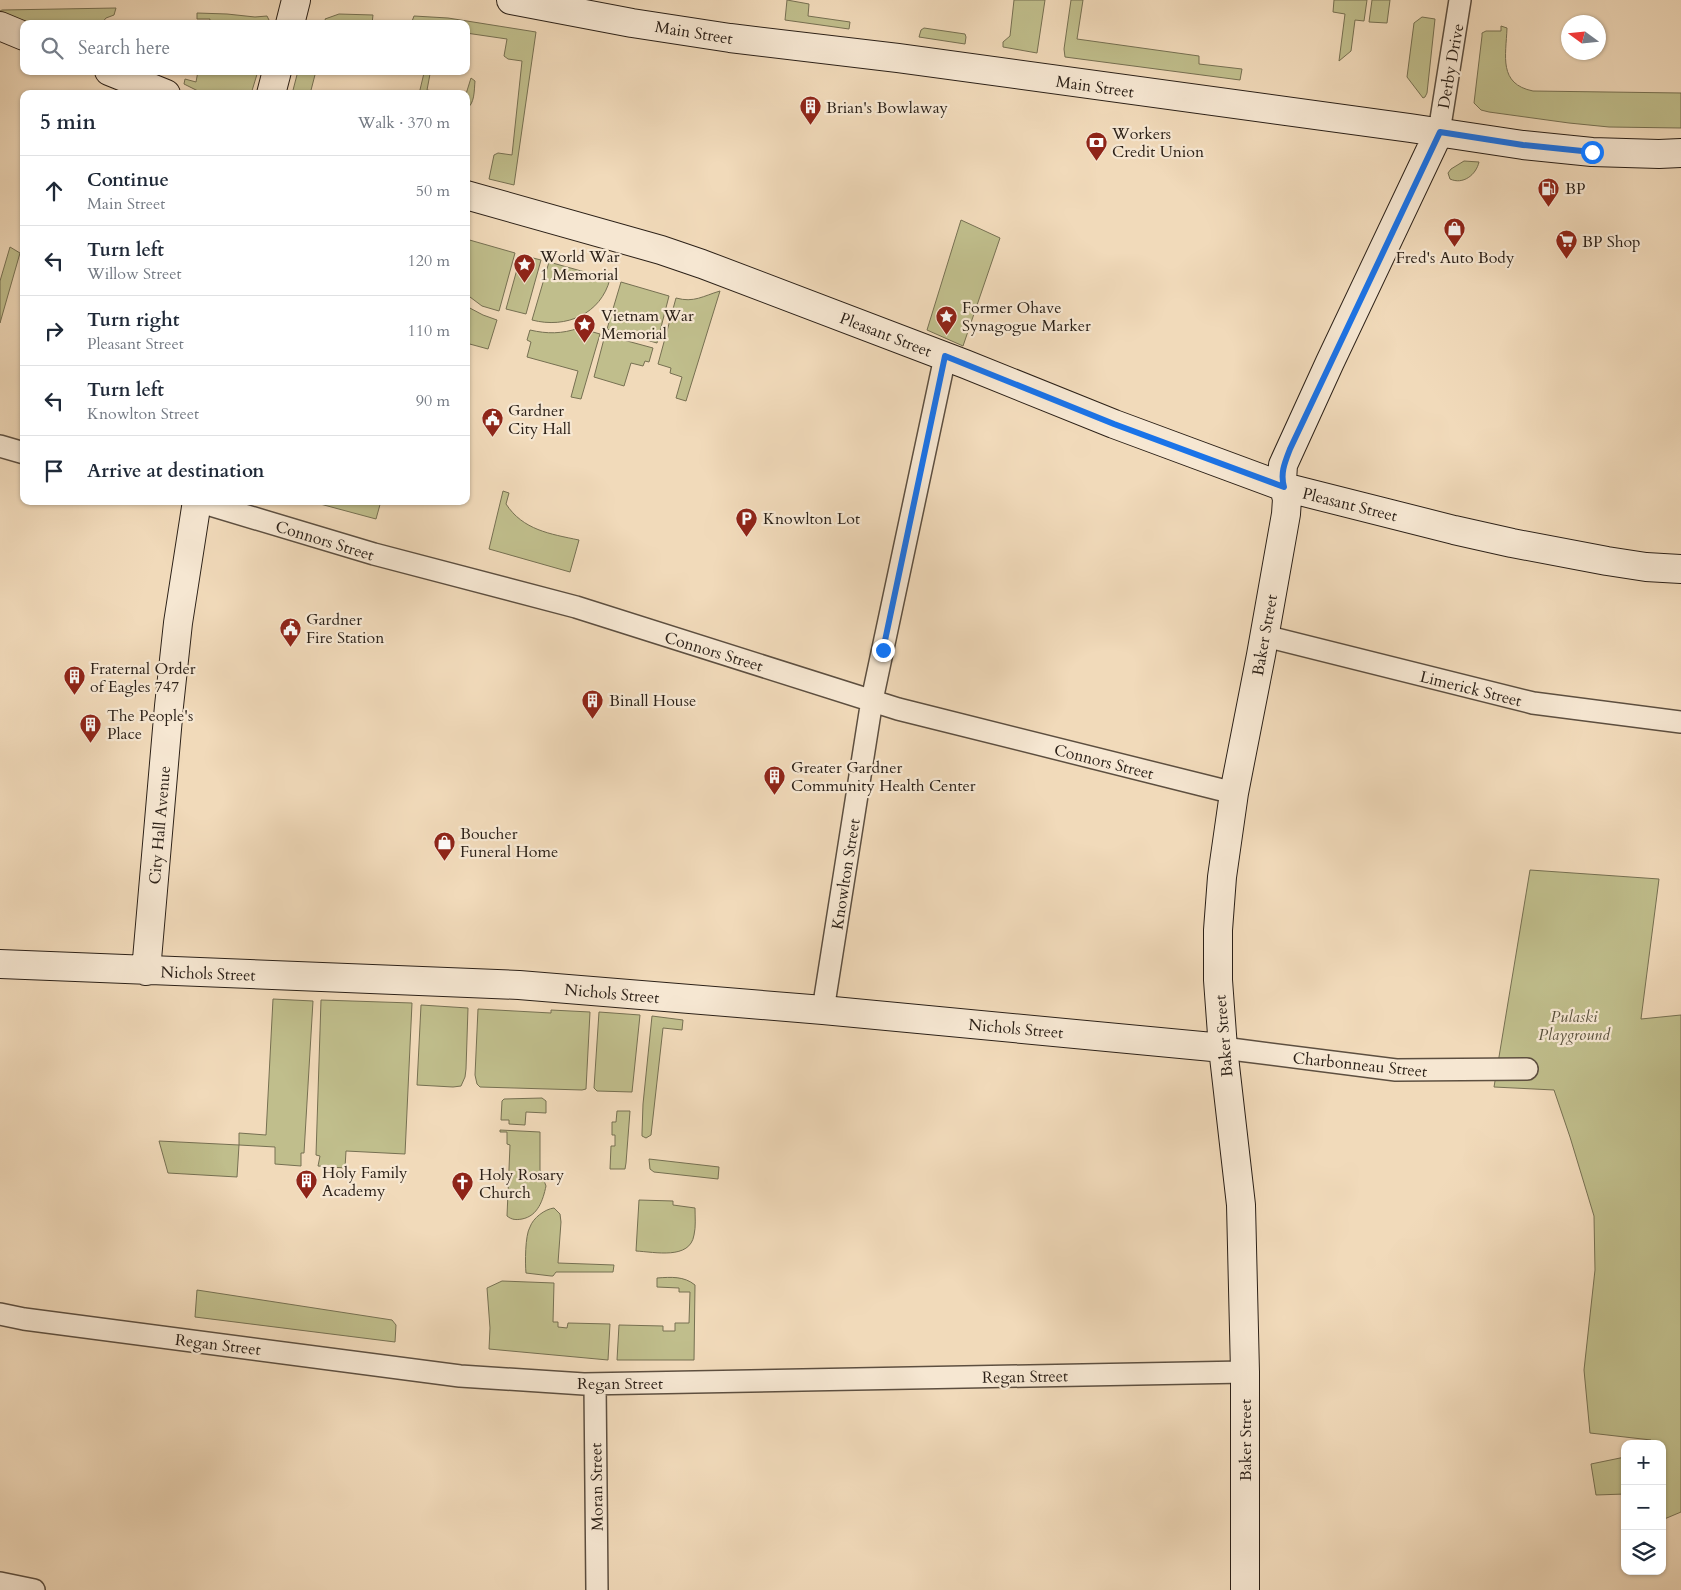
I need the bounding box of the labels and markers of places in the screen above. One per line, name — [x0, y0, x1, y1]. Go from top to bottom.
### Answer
building icon: Brian's Bowlaway — [798, 95, 822, 126]
place label: Brian's Bowlaway — [826, 97, 949, 119]
place label: Workers Credit Union — [1111, 123, 1204, 163]
bank icon: Workers Credit Union — [1084, 130, 1108, 161]
fuel station icon: BP — [1537, 176, 1561, 207]
place label: BP — [1565, 178, 1585, 200]
shop icon: Fred's Auto Body — [1443, 216, 1467, 247]
supermarket icon: BP Shop — [1554, 229, 1578, 260]
place label: BP Shop — [1582, 231, 1641, 253]
place label: World War 1 Memorial — [539, 246, 620, 286]
place label: Fred's Auto Body — [1396, 247, 1515, 269]
place icon: World War 1 Memorial — [512, 253, 536, 284]
place label: Former Ohave Synagogue Marker — [962, 297, 1091, 337]
place icon: Former Ohave Synagogue Marker — [934, 304, 958, 335]
place label: Vietnam War Memorial — [601, 305, 694, 345]
place icon: Vietnam War Memorial — [573, 312, 597, 343]
place label: Gardner City Hall — [508, 400, 571, 440]
public building icon: Gardner City Hall — [480, 407, 504, 438]
parking icon: Knowlton Lot — [735, 506, 759, 537]
place label: Knowlton Lot — [763, 508, 860, 530]
place label: Gardner Fire Station — [306, 609, 384, 649]
public building icon: Gardner Fire Station — [278, 616, 302, 647]
place label: Fraternal Order of Eagles 747 — [90, 658, 196, 698]
building icon: Fraternal Order of Eagles 747 — [62, 665, 86, 696]
building icon: Binall House — [581, 688, 605, 719]
place label: Binall House — [609, 690, 696, 712]
place label: The People's Place — [107, 705, 193, 745]
building icon: The People's Place — [79, 712, 103, 743]
place label: Greater Gardner Community Health Center — [791, 757, 976, 797]
building icon: Greater Gardner Community Health Center — [763, 764, 787, 795]
place label: Boucher Funeral Home — [460, 823, 558, 863]
shop icon: Boucher Funeral Home — [432, 830, 456, 861]
place label: Holy Family Academy — [322, 1162, 408, 1202]
place label: Holy Rosary Church — [479, 1164, 565, 1204]
building icon: Holy Family Academy — [294, 1169, 318, 1200]
church icon: Holy Rosary Church — [451, 1171, 475, 1202]

